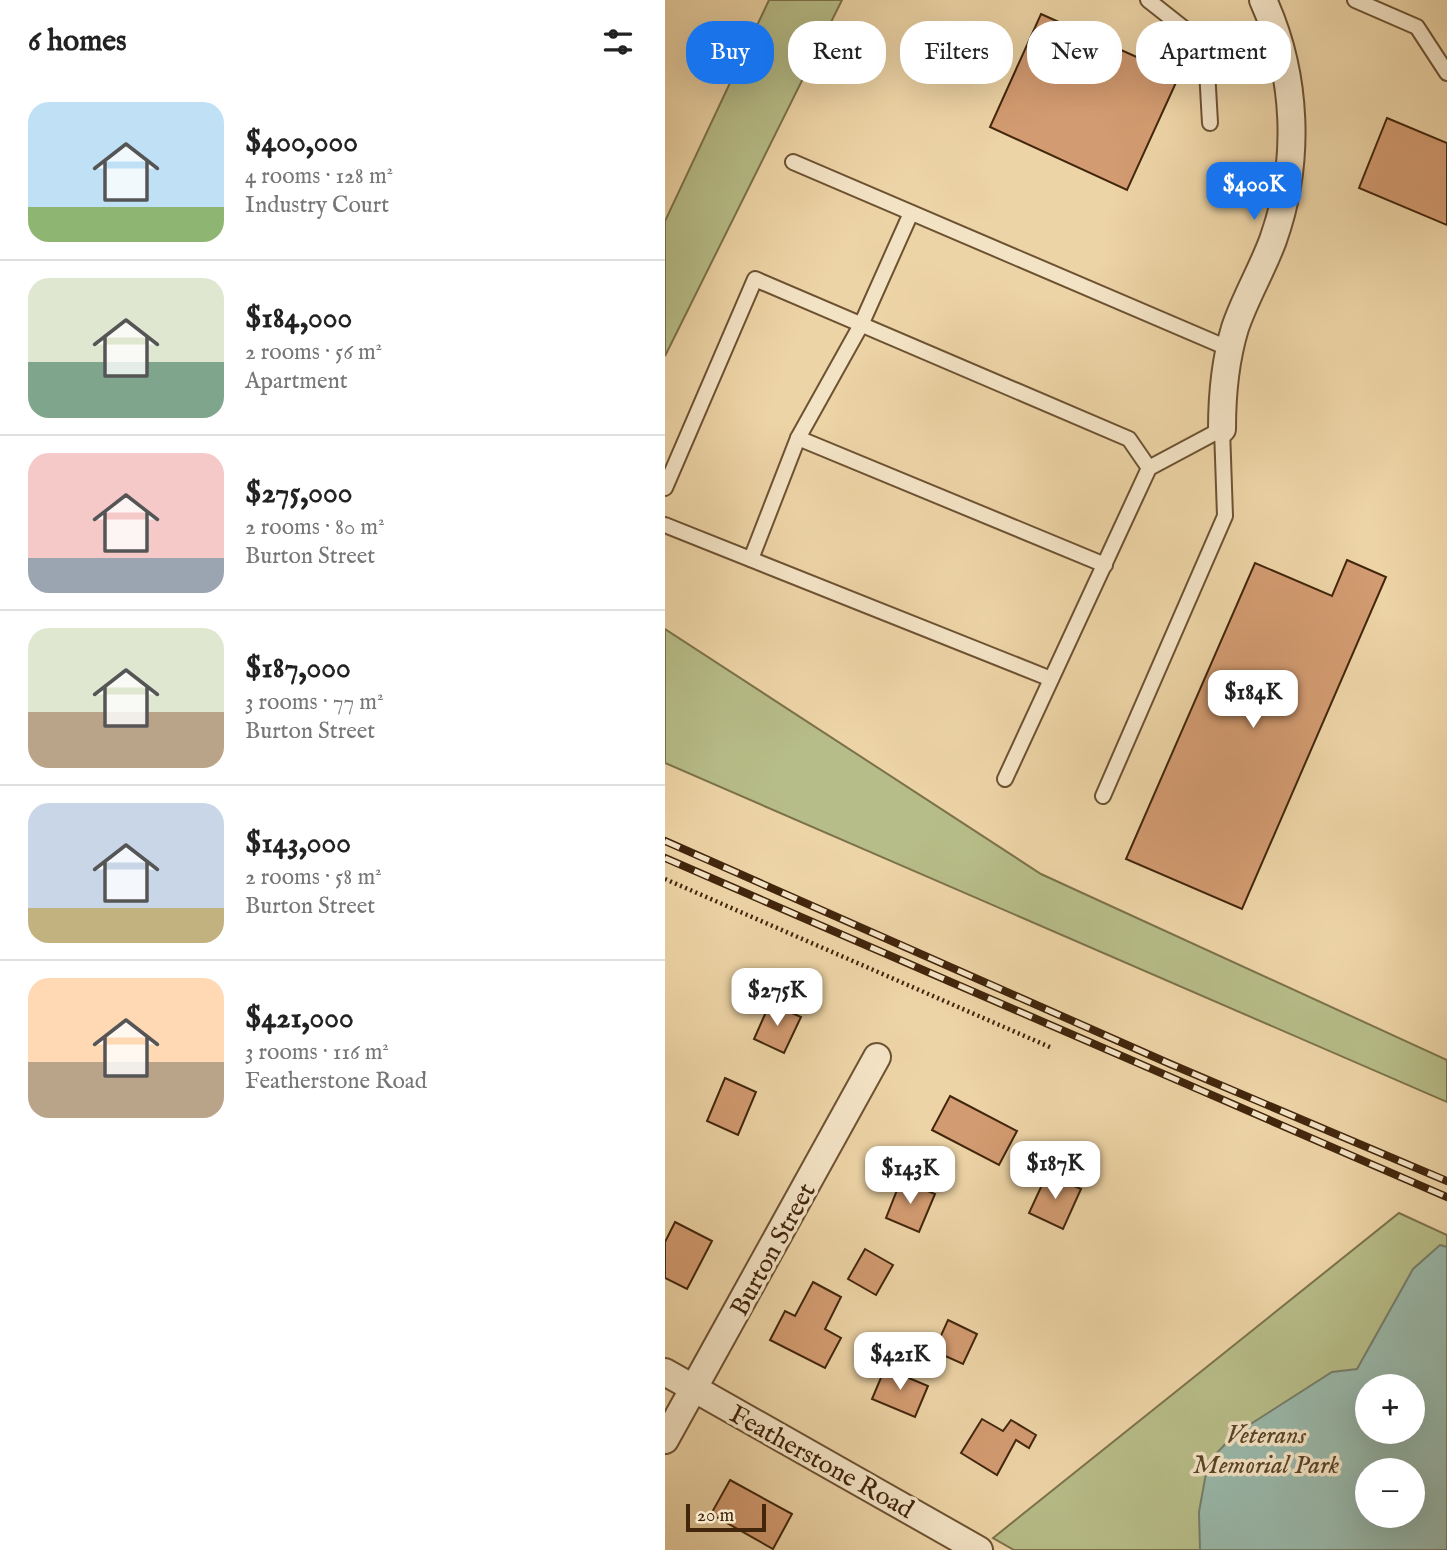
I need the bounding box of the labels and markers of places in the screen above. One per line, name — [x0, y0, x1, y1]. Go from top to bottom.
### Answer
pin: $400K — [1205, 162, 1303, 222]
pin: $184K — [1204, 670, 1302, 730]
pin: $275K — [728, 968, 826, 1028]
pin: $187K — [1006, 1142, 1104, 1201]
pin: $143K — [861, 1146, 959, 1206]
pin: $421K — [851, 1332, 949, 1392]

